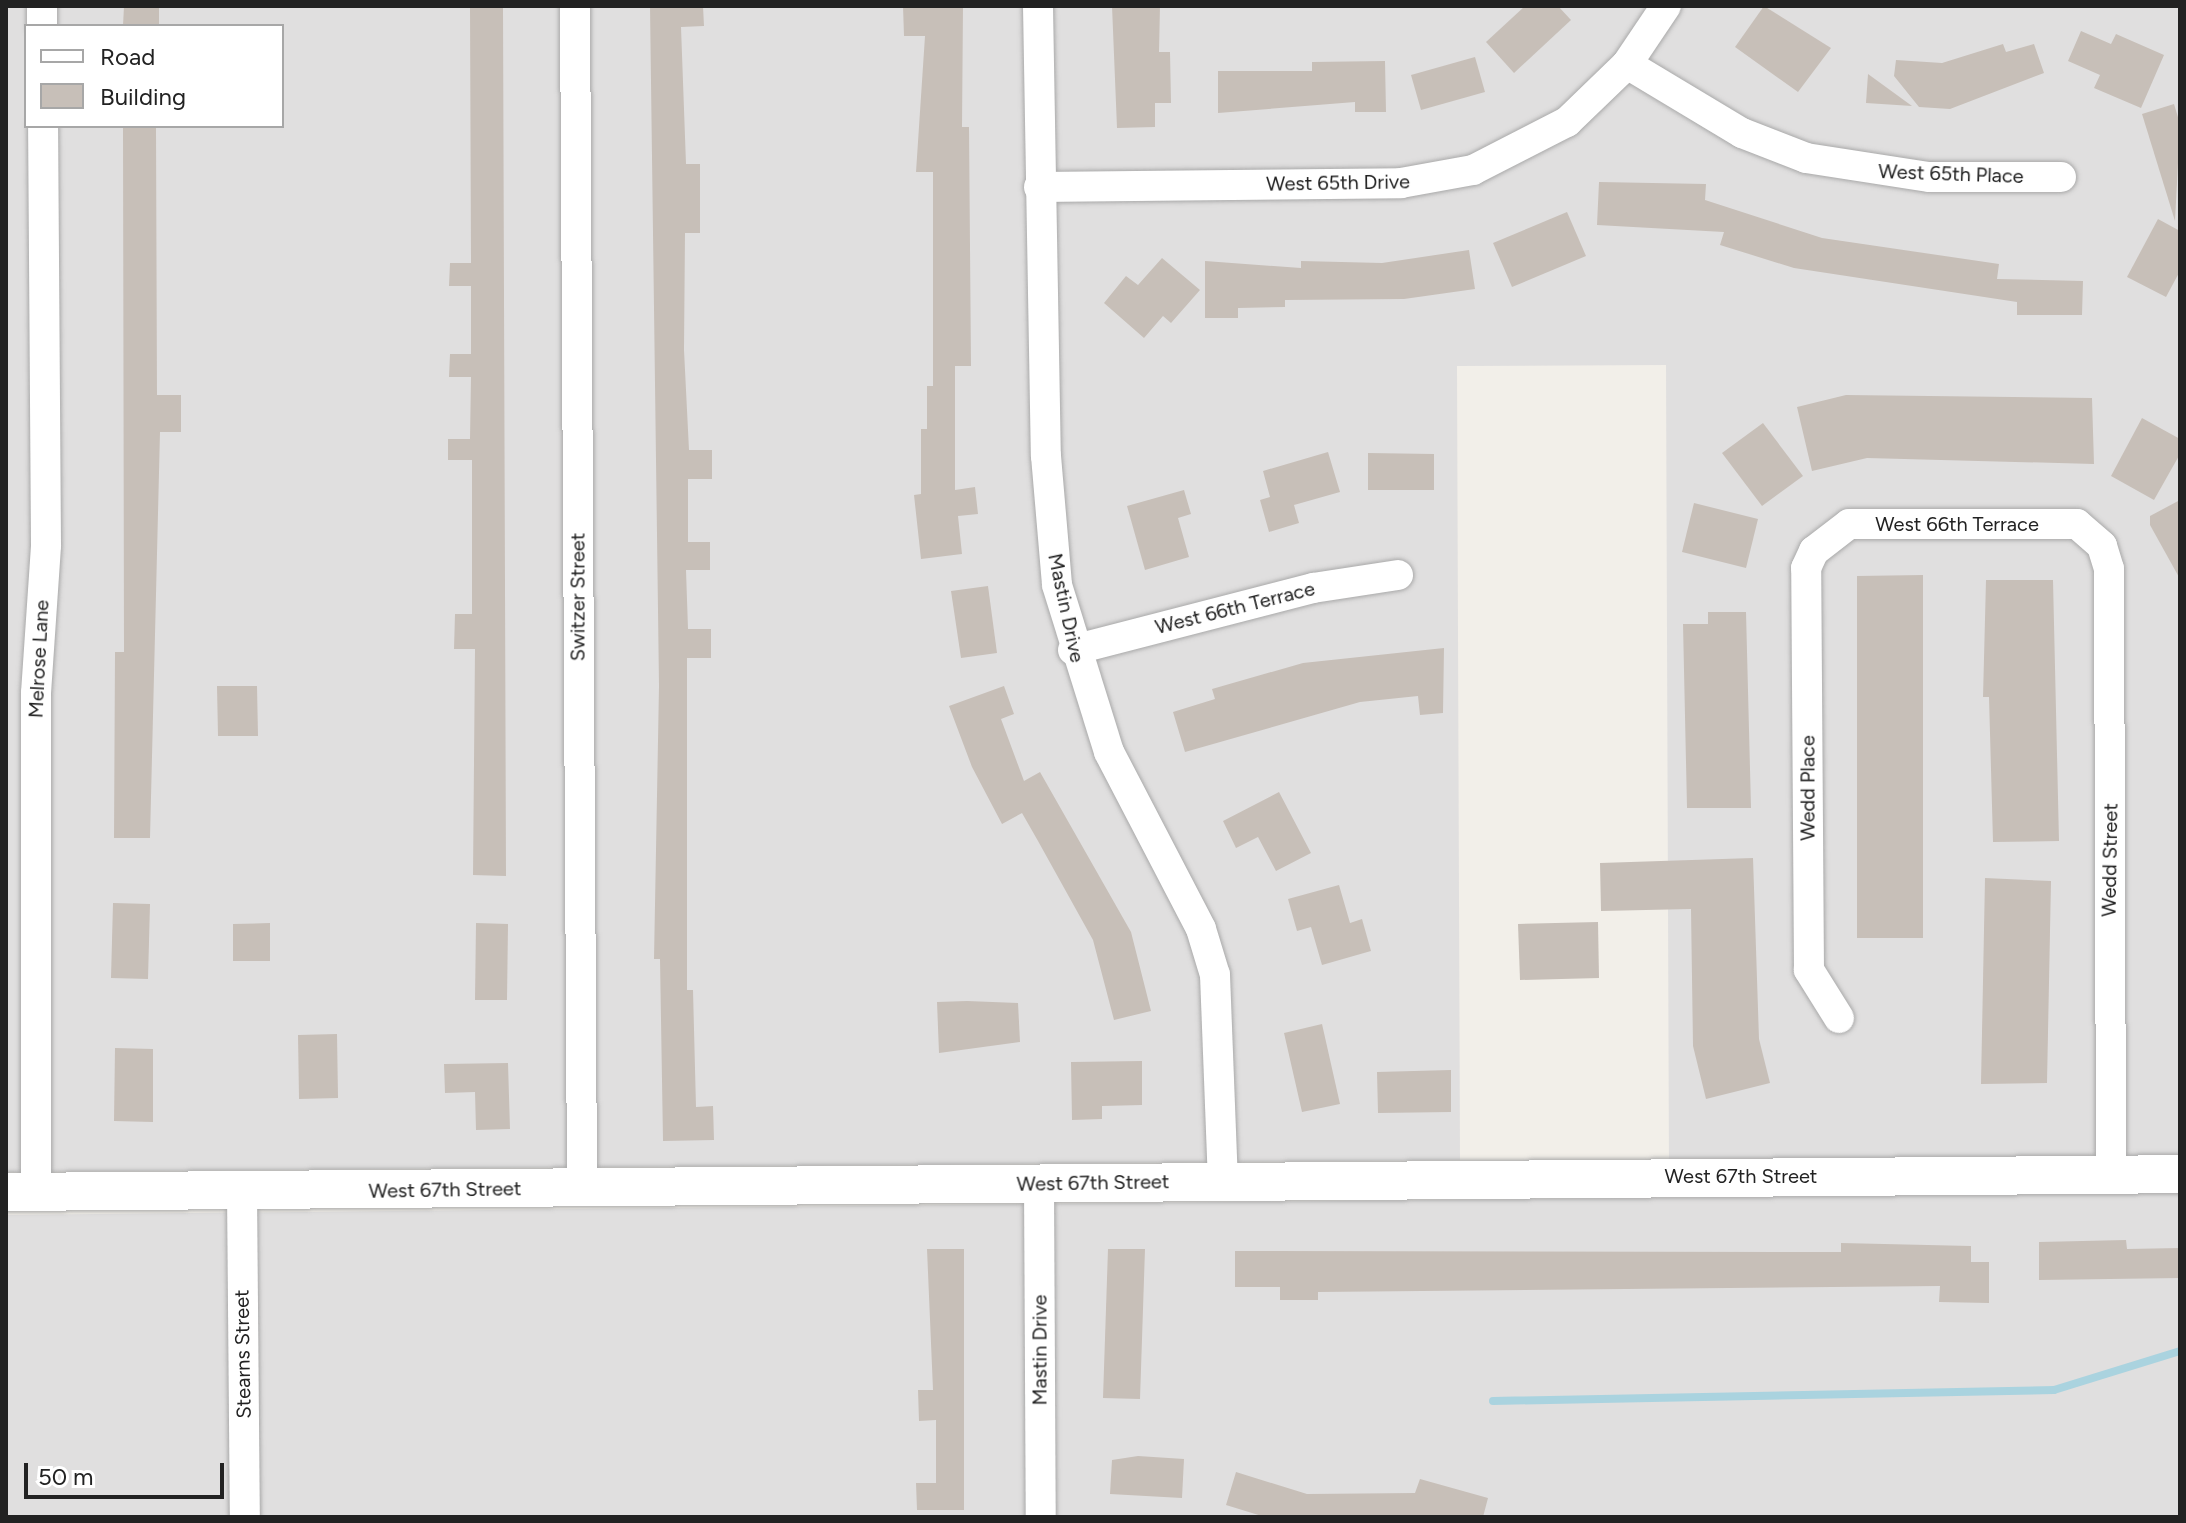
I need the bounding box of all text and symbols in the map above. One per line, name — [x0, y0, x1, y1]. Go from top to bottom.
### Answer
legend — [24, 24, 284, 128]
text: Road — [100, 42, 155, 71]
text: Building — [100, 82, 186, 111]
street label: West 65th Place — [1878, 159, 2024, 189]
street label: West 65th Drive — [1266, 170, 1410, 196]
street label: West 66th Terrace — [1875, 512, 2039, 536]
street label: Switzer Street — [566, 533, 590, 661]
street label: Mastin Drive — [1043, 551, 1089, 665]
street label: West 66th Terrace — [1153, 577, 1317, 639]
street label: Melrose Lane — [24, 599, 54, 719]
street label: Wedd Place — [1796, 735, 1820, 841]
street label: Wedd Street — [2097, 803, 2123, 917]
street label: West 67th Street — [1665, 1164, 1817, 1188]
street label: West 67th Street — [1016, 1170, 1170, 1196]
street label: West 67th Street — [368, 1177, 522, 1203]
street label: Stearns Street — [230, 1289, 256, 1419]
street label: Mastin Drive — [1028, 1295, 1052, 1405]
scale bar — [28, 1447, 228, 1497]
text: 50 m — [38, 1462, 94, 1491]

